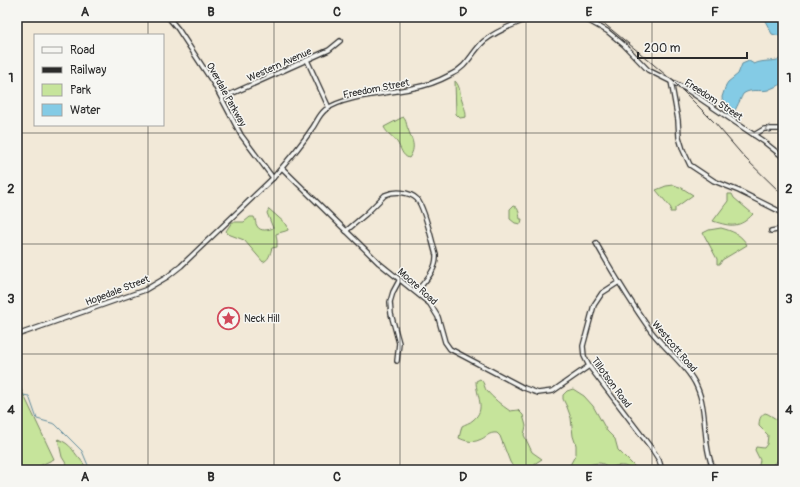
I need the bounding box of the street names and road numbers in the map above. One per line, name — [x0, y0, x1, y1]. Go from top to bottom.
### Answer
street label: Western Avenue — [245, 45, 313, 84]
street label: Overdale Parkway — [204, 60, 249, 129]
street label: Freedom Street — [342, 76, 411, 101]
street label: Freedom Street — [682, 77, 746, 124]
street label: Moore Road — [395, 266, 440, 308]
street label: Hopedale Street — [84, 273, 152, 309]
street label: Westcott Road — [649, 319, 699, 375]
street label: Tillotson Road — [589, 355, 634, 410]

